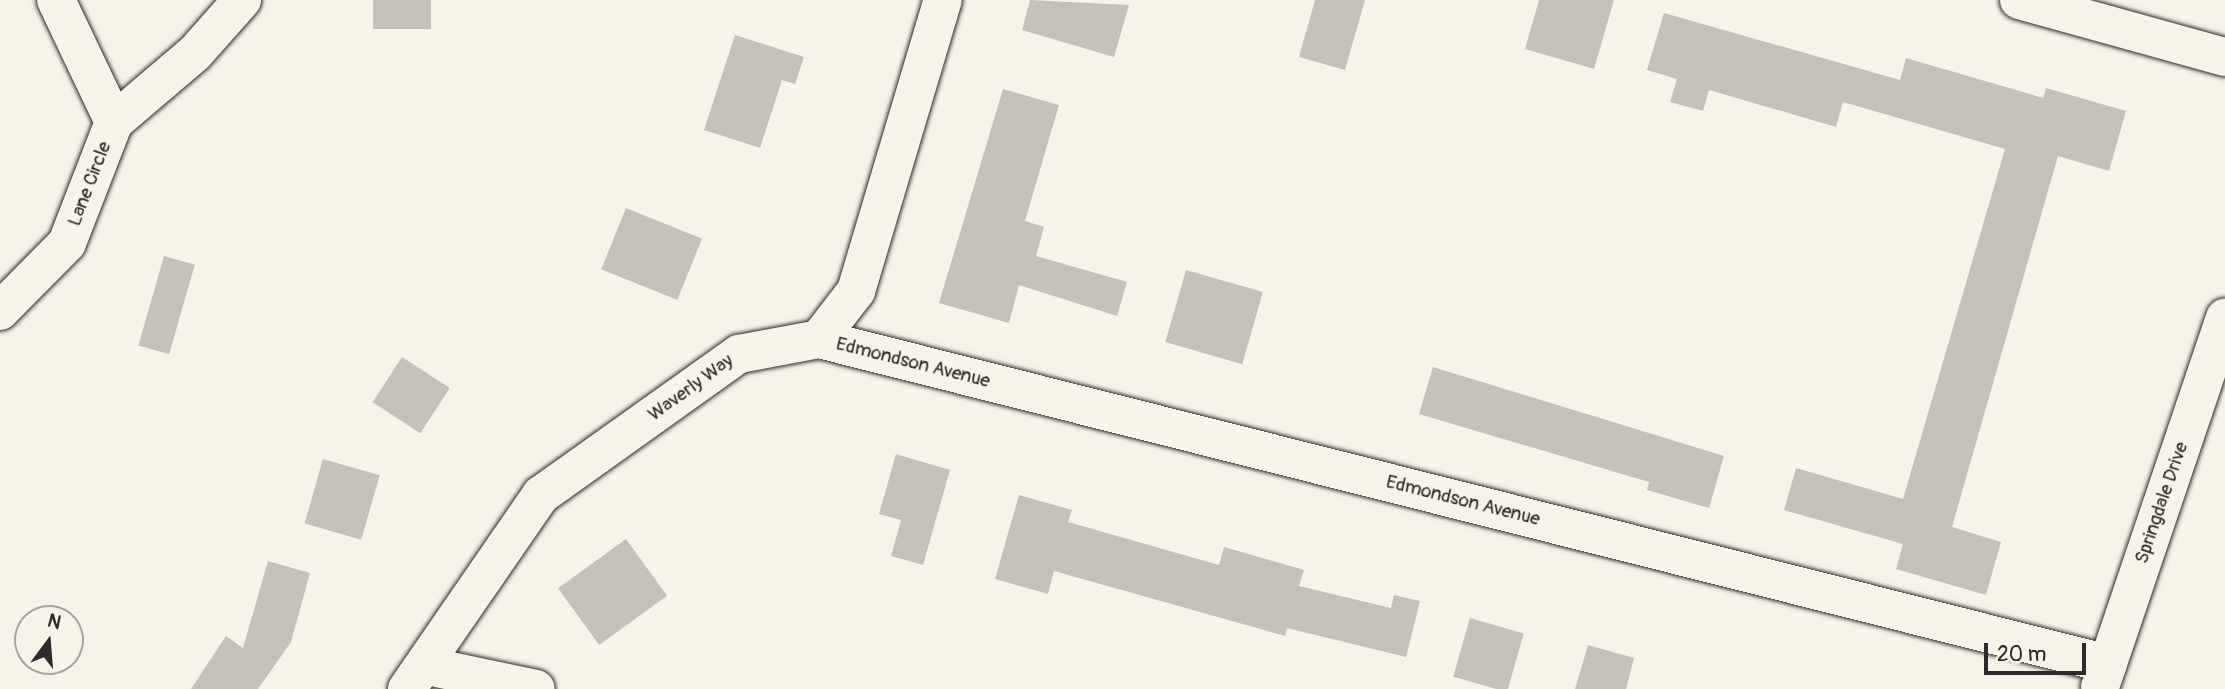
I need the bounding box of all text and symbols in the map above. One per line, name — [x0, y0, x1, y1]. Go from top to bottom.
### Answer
street label: Lane Circle — [63, 139, 117, 229]
street label: Edmondson Avenue — [834, 333, 992, 393]
street label: Waverly Way — [644, 349, 738, 427]
street label: Springdale Drive — [2131, 439, 2193, 567]
street label: Edmondson Avenue — [1384, 471, 1542, 531]
north arrow — [14, 605, 84, 675]
text: N — [45, 608, 64, 635]
scale bar — [1987, 630, 2088, 674]
text: 20 m — [1997, 641, 2046, 668]

